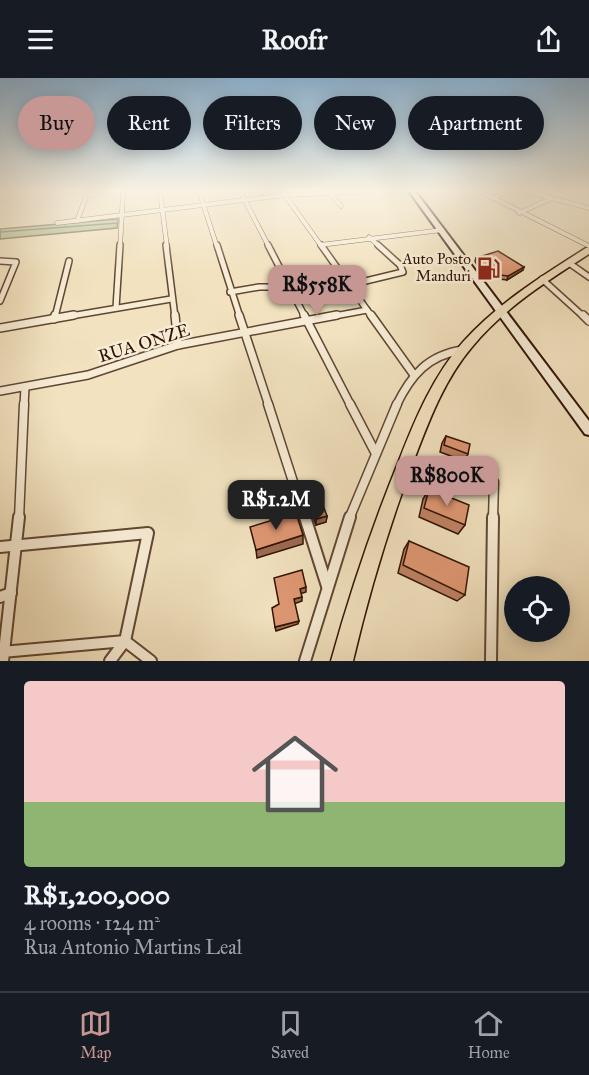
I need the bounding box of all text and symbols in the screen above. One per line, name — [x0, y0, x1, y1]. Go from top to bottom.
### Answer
icon: menu — [24, 23, 57, 56]
text: Roofr — [262, 23, 327, 56]
icon: share — [532, 23, 565, 56]
chip: Buy — [18, 96, 95, 150]
chip: Rent — [107, 96, 191, 150]
chip: Filters — [203, 96, 302, 150]
chip: New — [314, 96, 396, 150]
chip: Apartment — [408, 96, 544, 150]
place label: Auto Posto Manduri — [401, 250, 471, 285]
fuel station icon: Auto Posto Manduri — [476, 255, 502, 281]
pin: R$558K — [268, 265, 366, 316]
text: R$558K — [282, 272, 352, 296]
street label: RUA ONZE — [96, 319, 193, 367]
pin: R$800K — [398, 456, 496, 507]
text: R$800K — [410, 463, 484, 487]
pin: R$1.2M — [227, 480, 325, 531]
text: R$1.2M — [242, 487, 310, 511]
map controls — [504, 576, 570, 642]
button: locate — [504, 576, 570, 642]
icon: home — [241, 720, 349, 828]
text: R$1,200,000 — [24, 879, 170, 911]
text: 4 rooms · 124 m² — [24, 911, 160, 935]
text: Rua Antonio Martins Leal — [24, 935, 242, 959]
tab: Map — [79, 1007, 112, 1062]
tab: Saved — [271, 1007, 309, 1062]
tab: Home — [468, 1007, 510, 1062]

